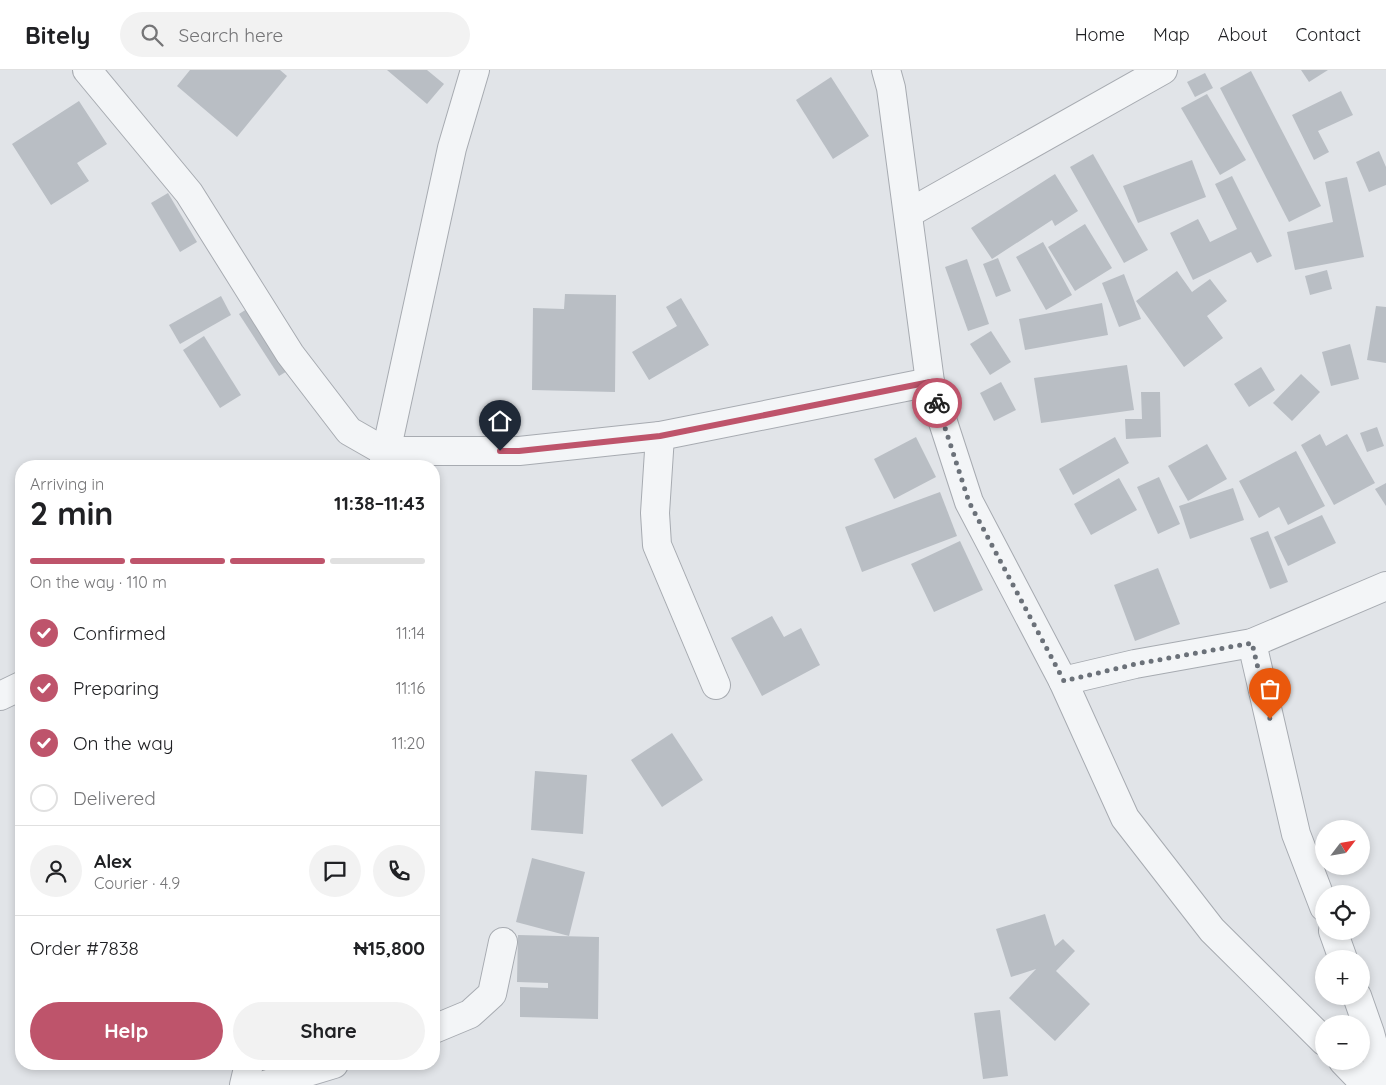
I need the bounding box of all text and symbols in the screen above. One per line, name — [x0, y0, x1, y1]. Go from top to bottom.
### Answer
search box — [120, 12, 470, 57]
text: Bitely — [25, 20, 90, 50]
icon: search — [138, 21, 166, 49]
text: Search here — [178, 23, 283, 47]
text: Home — [1075, 23, 1125, 46]
text: Map — [1153, 23, 1190, 46]
text: About — [1218, 23, 1268, 46]
text: Contact — [1296, 23, 1361, 46]
courier — [912, 378, 962, 428]
icon: bike — [923, 389, 951, 417]
pin — [479, 400, 521, 451]
icon: home — [486, 407, 514, 435]
text: Arriving in — [30, 474, 104, 494]
text: 11:38–11:43 — [334, 491, 425, 515]
text: 2 min — [30, 493, 113, 533]
text: On the way · 110 m — [30, 572, 167, 592]
icon: check — [30, 619, 58, 647]
text: Confirmed — [73, 621, 166, 645]
text: 11:14 — [396, 623, 425, 643]
pin — [1249, 668, 1291, 719]
icon: check — [30, 674, 58, 702]
icon: bag — [1256, 675, 1284, 703]
text: Preparing — [73, 676, 159, 700]
text: 11:16 — [396, 678, 425, 698]
icon: check — [30, 729, 58, 757]
text: On the way — [73, 731, 174, 755]
text: 11:20 — [392, 733, 425, 753]
text: Delivered — [73, 786, 156, 810]
north arrow — [1315, 820, 1370, 875]
map controls — [1315, 820, 1370, 1070]
button: person — [30, 845, 82, 897]
button: chat — [309, 845, 361, 897]
button: phone — [373, 845, 425, 897]
text: Alex — [94, 849, 132, 873]
text: Courier · 4.9 — [94, 873, 180, 893]
button: locate — [1315, 885, 1370, 940]
text: Order #7838 — [30, 936, 139, 960]
text: ₦15,800 — [354, 936, 425, 960]
button: + — [1315, 950, 1370, 1005]
button: Help — [30, 1002, 223, 1060]
button: Share — [233, 1002, 425, 1060]
button: − — [1315, 1015, 1370, 1070]

